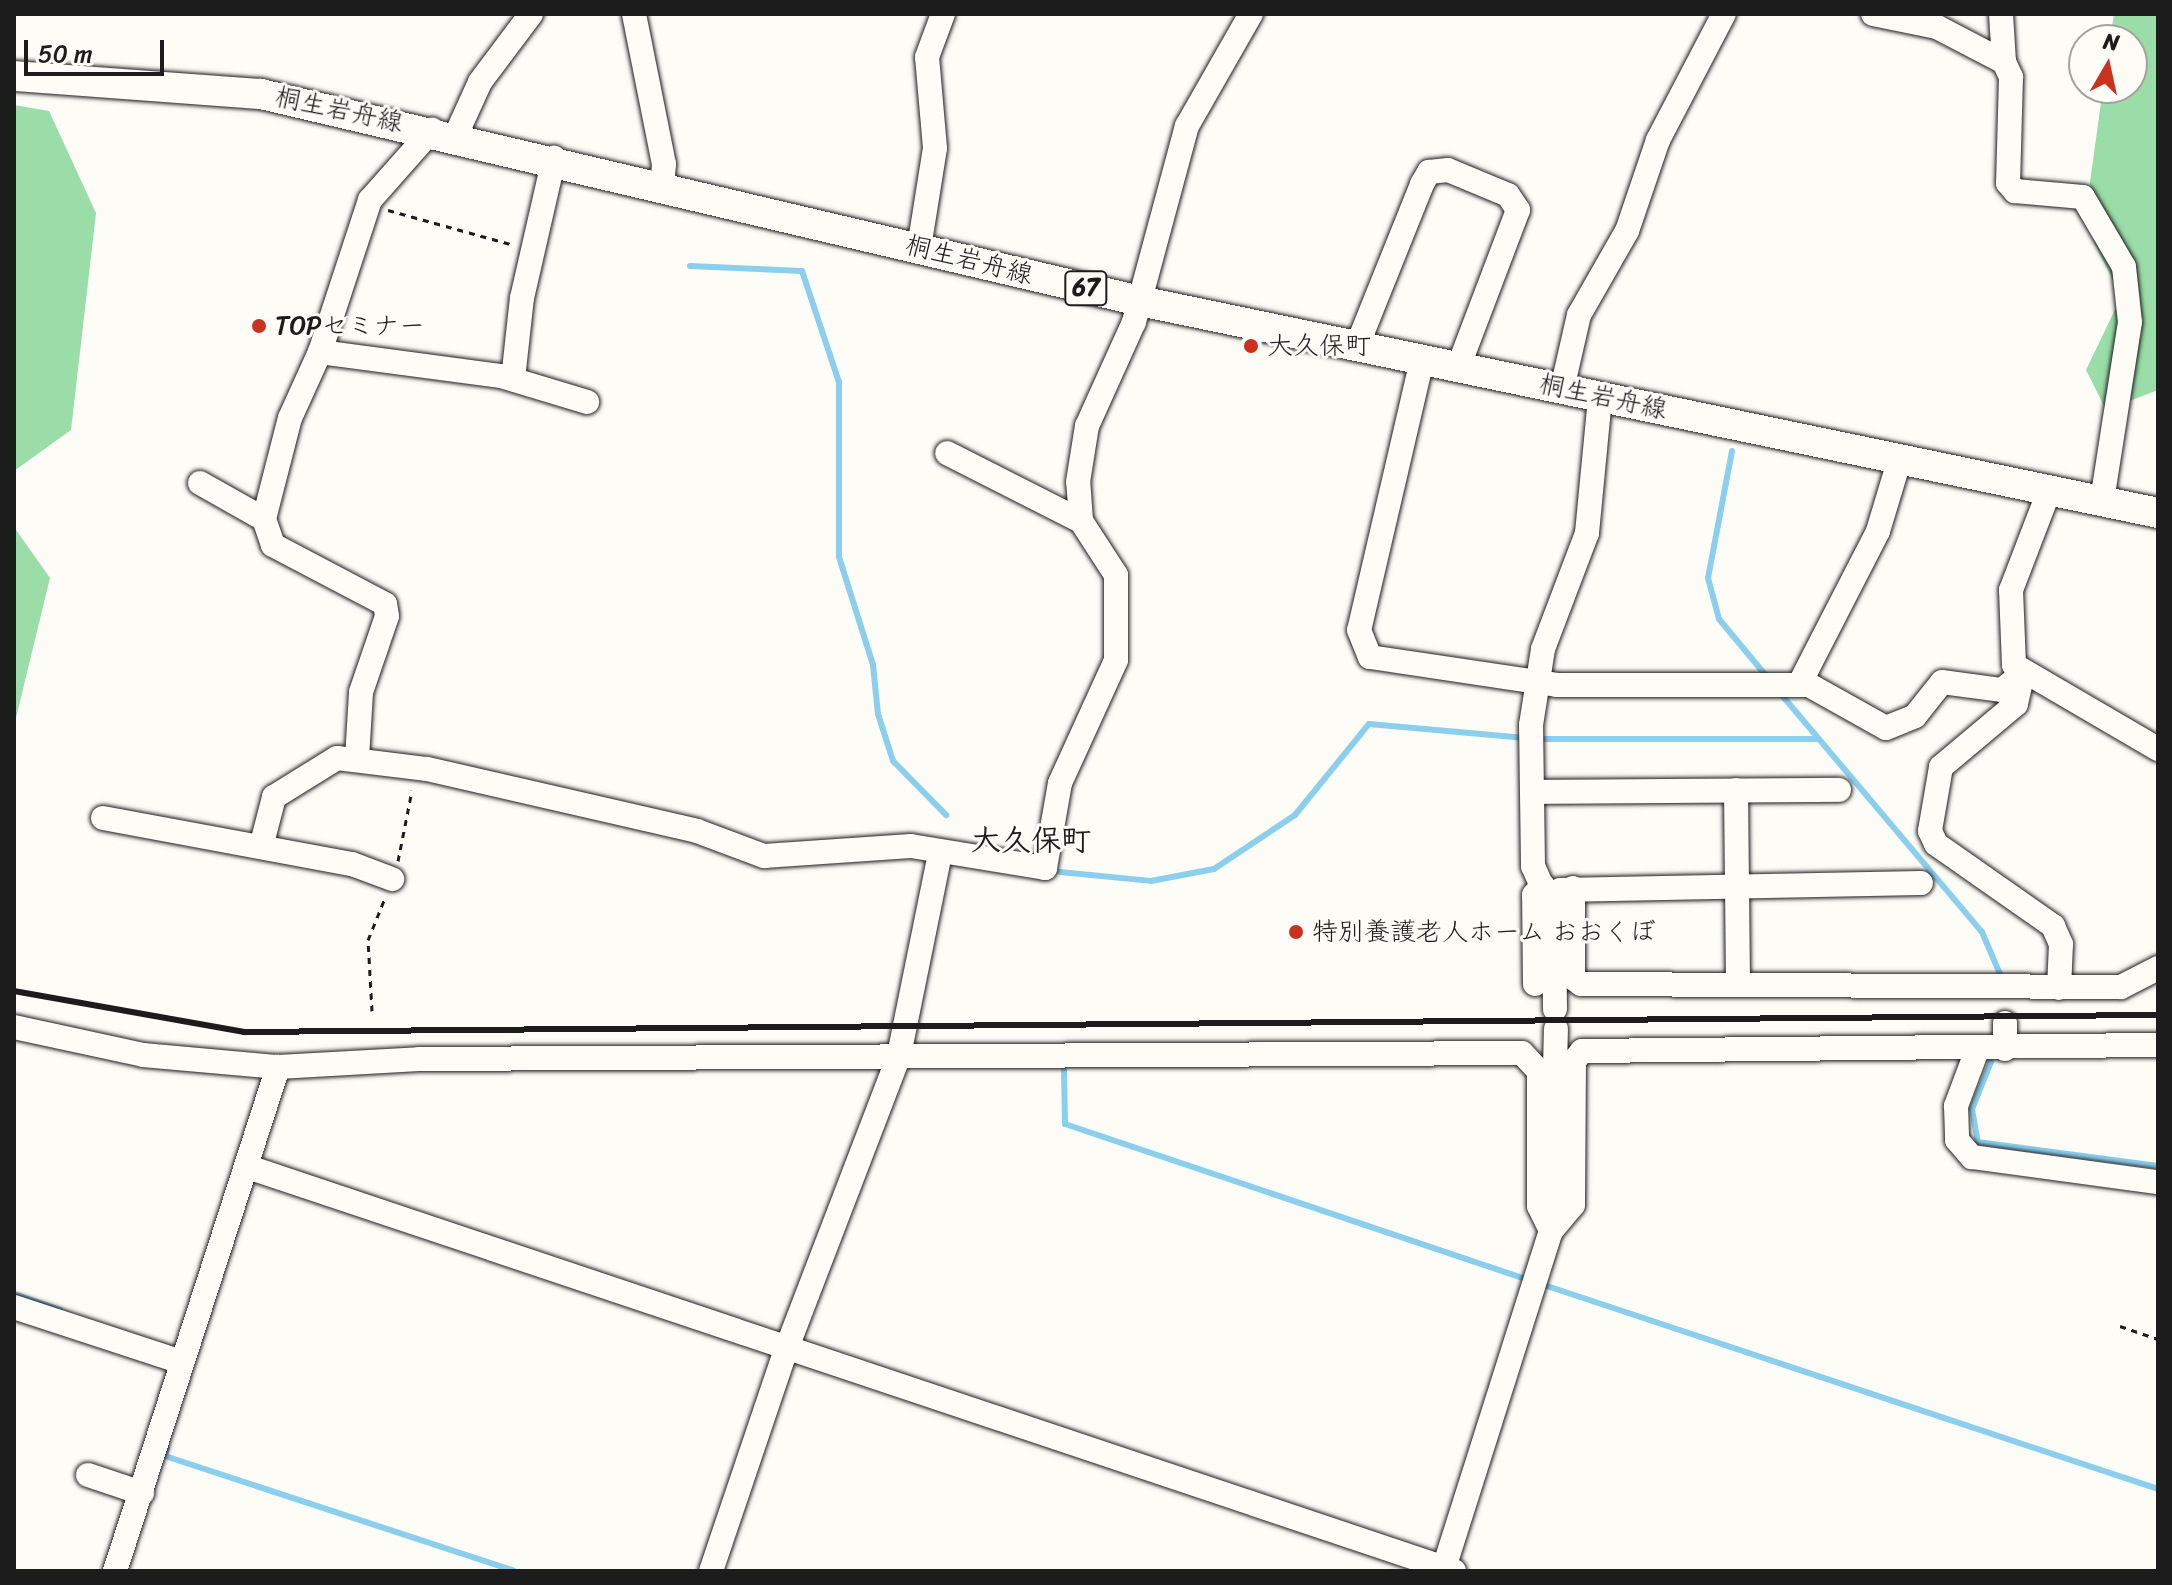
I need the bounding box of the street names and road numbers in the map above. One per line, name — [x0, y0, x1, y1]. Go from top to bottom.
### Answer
street label: 桐生岩舟線 — [272, 81, 406, 139]
street label: 桐生岩舟線 — [902, 229, 1036, 291]
road number: 67 — [1064, 268, 1108, 308]
street label: 桐生岩舟線 — [1536, 368, 1670, 426]

